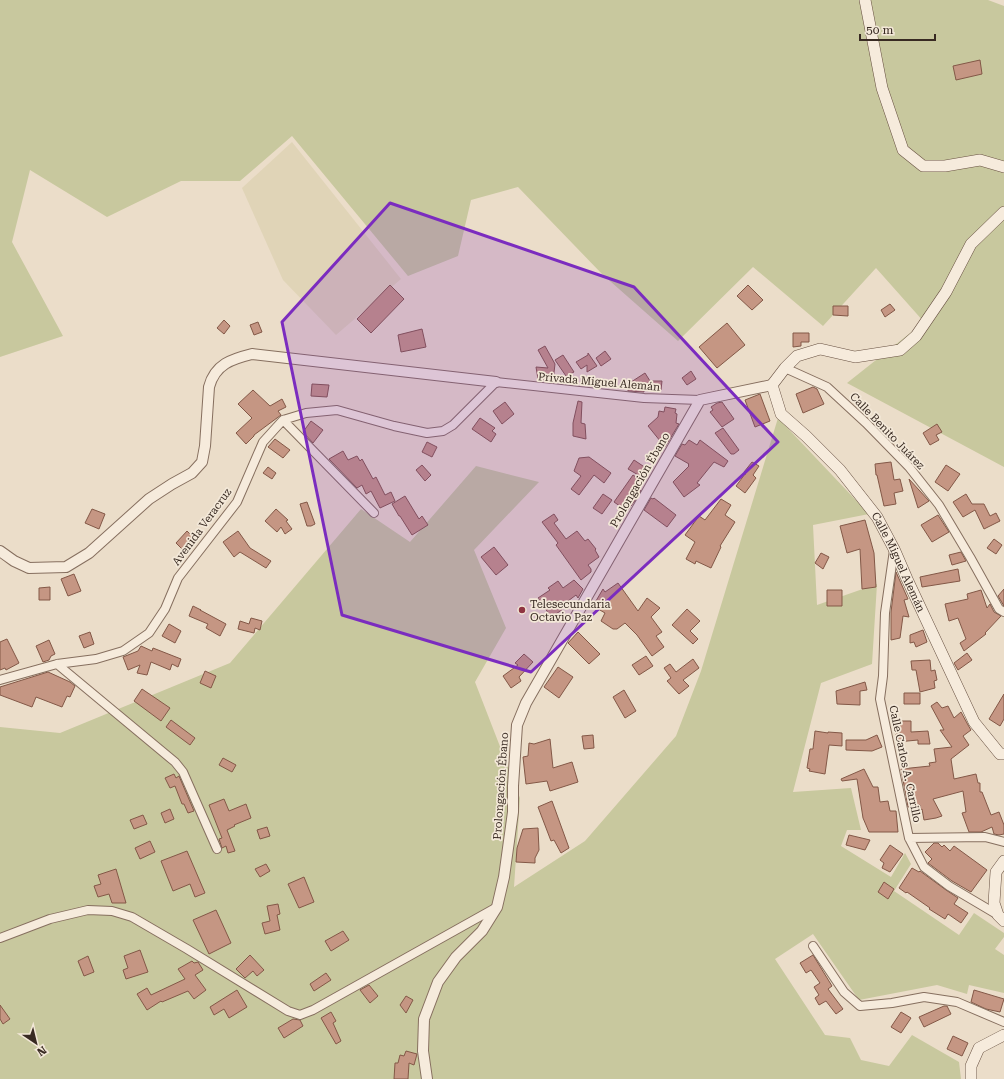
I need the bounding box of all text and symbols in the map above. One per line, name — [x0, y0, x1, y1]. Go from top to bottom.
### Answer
scale bar — [860, 16, 935, 42]
text: 50 m — [866, 23, 893, 37]
street label: Privada Miguel Alemán — [537, 370, 661, 394]
street label: Calle Benito Juárez — [847, 390, 927, 472]
street label: Prolongación Ébano — [607, 429, 673, 530]
street label: Avenida Veracruz — [170, 486, 234, 568]
street label: Calle Miguel Alemán — [869, 509, 928, 614]
place label: Telesecundaria Octavio Paz — [530, 598, 610, 624]
marker: Telesecundaria Octavio Paz — [517, 605, 527, 615]
street label: Calle Carlos A. Carrillo — [886, 704, 924, 824]
street label: Prolongación Ébano — [490, 732, 511, 840]
north arrow — [16, 1023, 56, 1063]
text: N — [34, 1043, 49, 1059]

